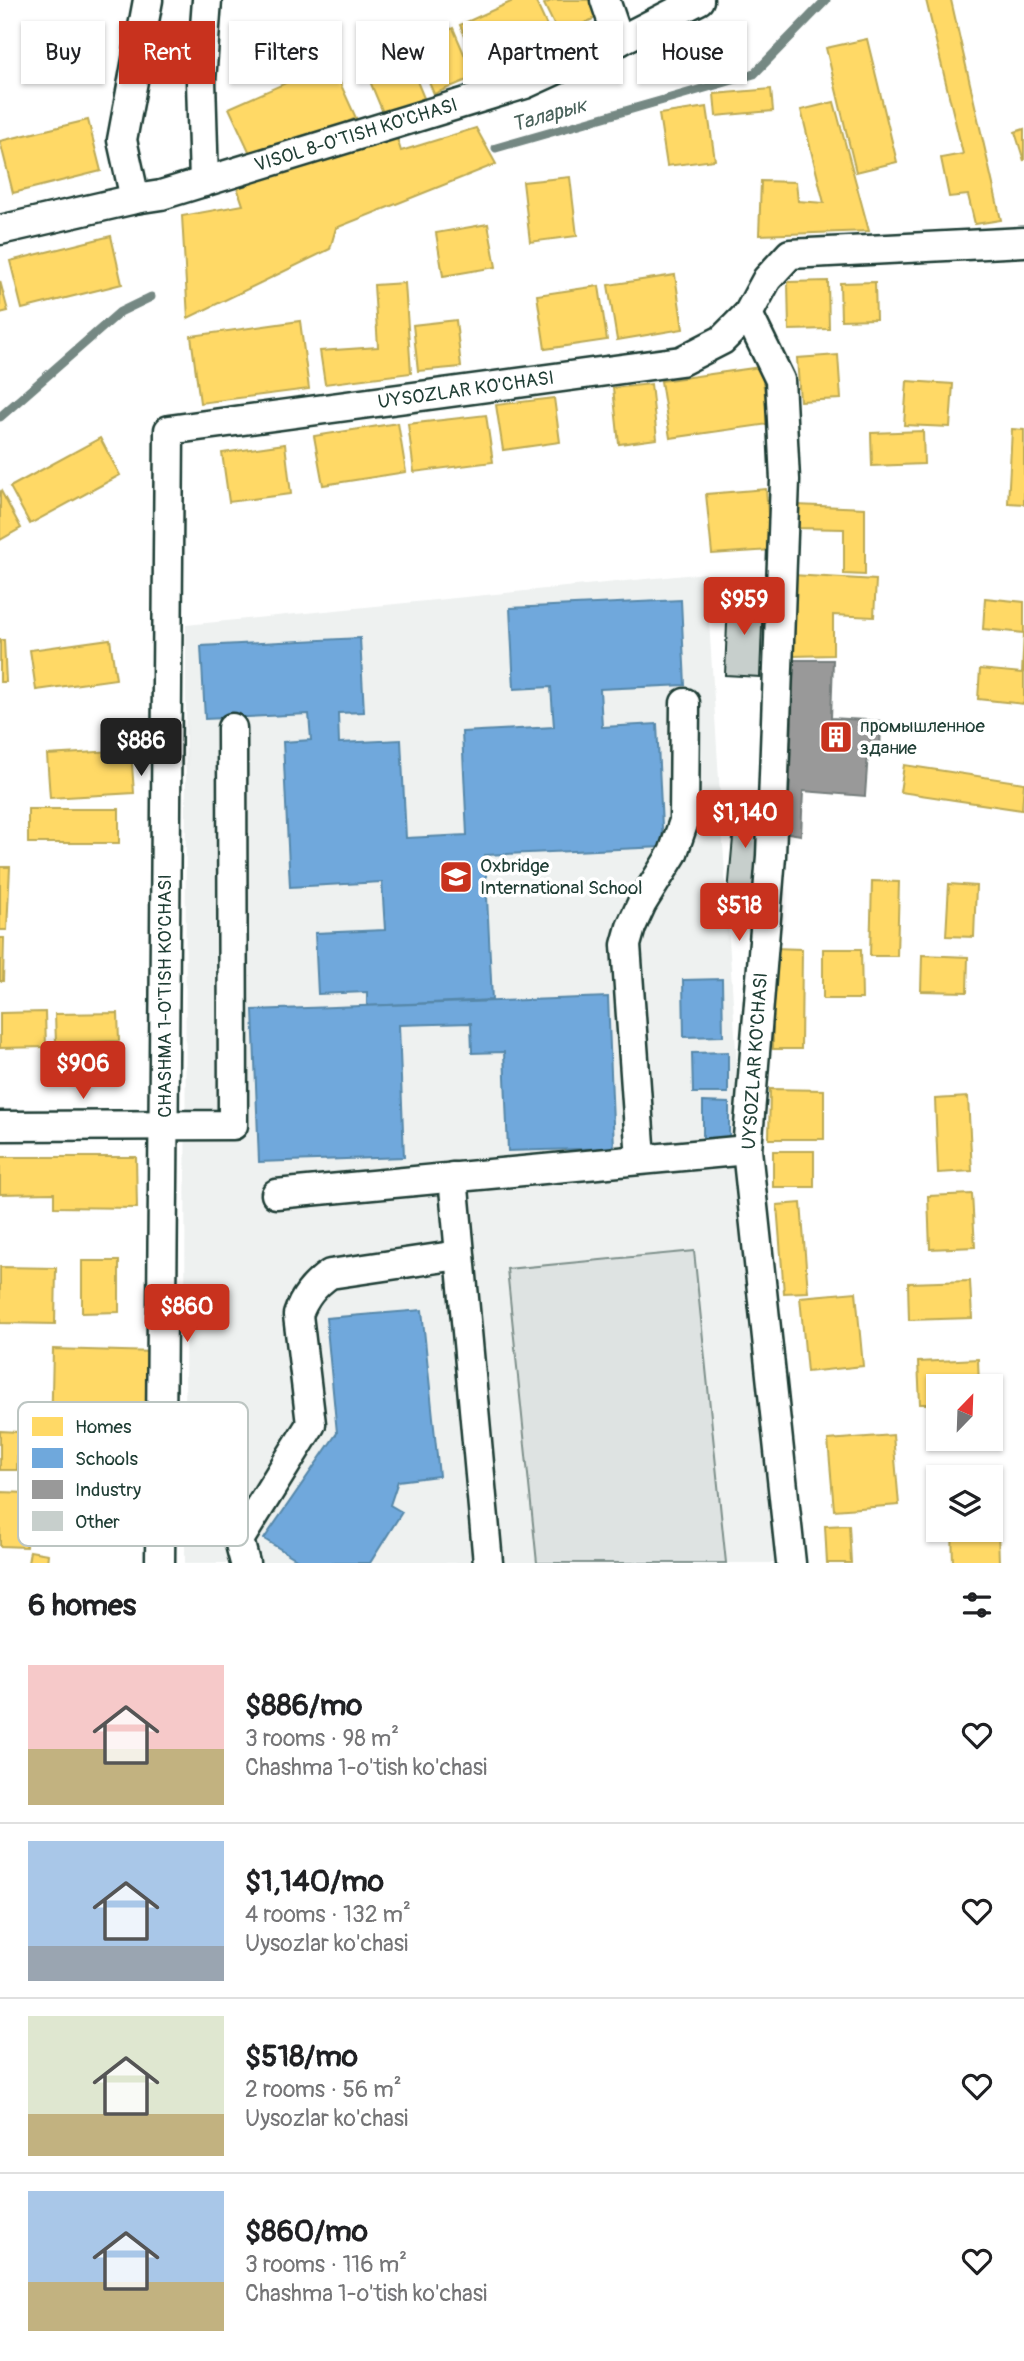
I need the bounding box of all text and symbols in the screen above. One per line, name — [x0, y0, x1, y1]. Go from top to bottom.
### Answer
chip: Buy — [21, 21, 105, 84]
chip: Rent — [119, 21, 215, 84]
chip: Filters — [229, 21, 342, 84]
chip: New — [356, 21, 449, 84]
chip: Apartment — [463, 21, 623, 84]
chip: House — [637, 21, 747, 84]
water label: Таларык — [509, 91, 592, 139]
street label: VISOL 8-O'TISH KO'CHASI — [252, 93, 460, 177]
street label: UYSOZLAR KO'CHASI — [376, 366, 556, 414]
pin: $959 — [703, 578, 785, 637]
text: $959 — [720, 585, 768, 614]
place label: промышленное здание — [860, 714, 986, 760]
pin: $886 — [100, 718, 182, 778]
building icon: промышленное здание — [817, 718, 855, 756]
text: $886 — [116, 726, 166, 755]
pin: $1,140 — [688, 790, 802, 850]
text: $1,140 — [712, 798, 778, 827]
place label: Oxbridge International School — [480, 854, 643, 900]
school or university icon: Oxbridge International School — [437, 858, 475, 896]
street label: CHASHMA 1-O'TISH KO'CHASI — [153, 874, 177, 1118]
pin: $518 — [698, 884, 780, 943]
text: $518 — [716, 891, 762, 920]
street label: UYSOZLAR KO'CHASI — [737, 972, 773, 1150]
pin: $906 — [42, 1042, 124, 1101]
text: $906 — [56, 1049, 110, 1078]
pin: $860 — [146, 1284, 228, 1344]
text: $860 — [160, 1292, 214, 1321]
north arrow — [926, 1374, 1003, 1451]
map controls — [926, 1374, 1003, 1542]
legend — [18, 1402, 248, 1546]
text: Homes — [75, 1415, 132, 1439]
text: Schools — [75, 1447, 139, 1471]
button: layers — [926, 1465, 1003, 1542]
text: Industry — [75, 1478, 141, 1502]
text: Other — [75, 1510, 120, 1534]
icon: filters — [958, 1586, 996, 1624]
text: 6 homes — [28, 1587, 136, 1624]
text: $886/mo — [245, 1687, 362, 1724]
icon: home — [84, 1693, 168, 1777]
icon: heart — [958, 1716, 996, 1754]
text: 3 rooms · 98 m² — [245, 1724, 399, 1753]
text: Chashma 1-o'tish ko'chasi — [245, 1753, 487, 1782]
text: $1,140/mo — [245, 1863, 384, 1900]
icon: home — [84, 1869, 168, 1953]
icon: heart — [958, 1892, 996, 1930]
text: 4 rooms · 132 m² — [245, 1900, 411, 1929]
text: Uysozlar ko'chasi — [245, 1929, 408, 1958]
text: $518/mo — [245, 2038, 358, 2075]
icon: home — [84, 2044, 168, 2128]
icon: heart — [958, 2067, 996, 2105]
text: 2 rooms · 56 m² — [245, 2075, 402, 2104]
text: Uysozlar ko'chasi — [245, 2104, 408, 2133]
text: $860/mo — [245, 2213, 368, 2250]
icon: home — [84, 2219, 168, 2303]
icon: heart — [958, 2242, 996, 2280]
text: 3 rooms · 116 m² — [245, 2250, 407, 2279]
text: Chashma 1-o'tish ko'chasi — [245, 2279, 487, 2308]

